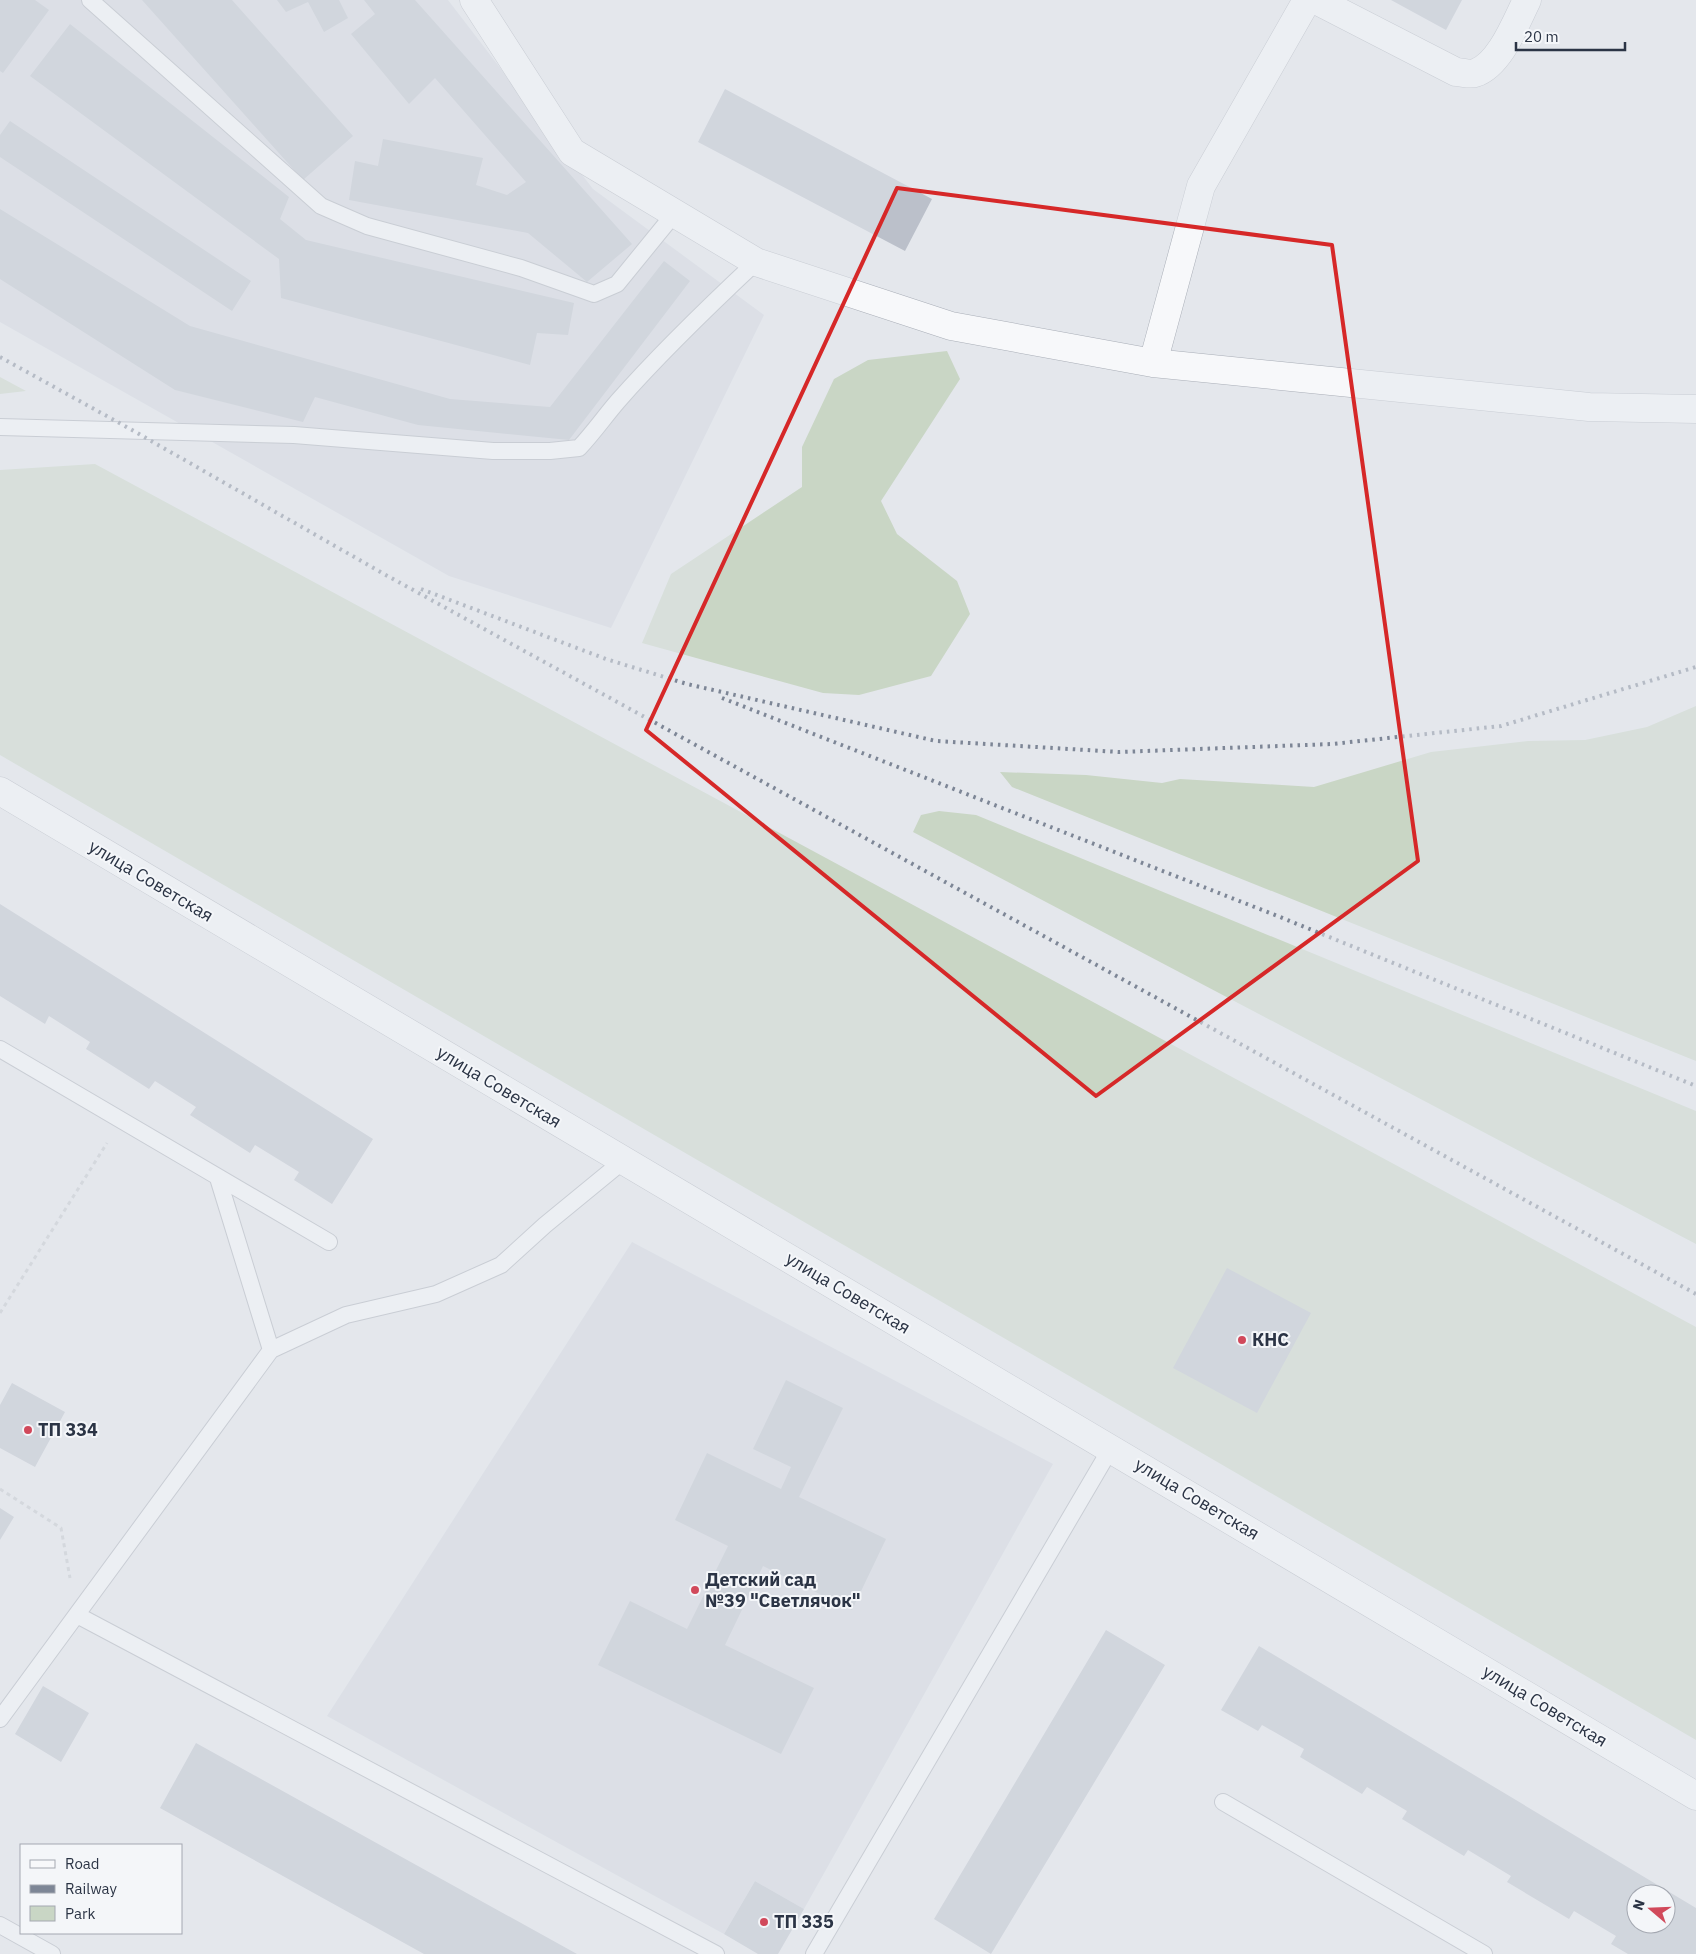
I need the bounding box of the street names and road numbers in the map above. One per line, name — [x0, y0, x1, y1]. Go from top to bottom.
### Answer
street label: улица Советская — [85, 834, 218, 927]
street label: улица Советская — [433, 1040, 566, 1133]
street label: улица Советская — [782, 1246, 915, 1339]
street label: улица Советская — [1131, 1452, 1264, 1545]
street label: улица Советская — [1479, 1659, 1612, 1752]

